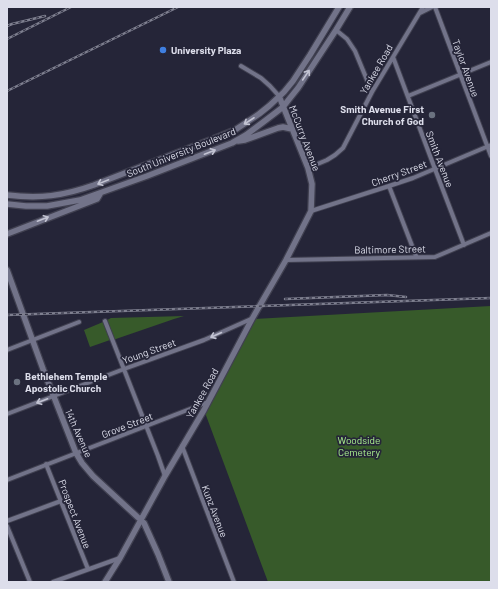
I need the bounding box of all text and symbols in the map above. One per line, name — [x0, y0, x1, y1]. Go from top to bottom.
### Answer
street label: Taylor Avenue — [450, 38, 482, 98]
street label: Yankee Road — [357, 42, 395, 96]
place label: University Plaza — [171, 44, 241, 56]
marker: University Plaza — [158, 45, 168, 55]
one-way arrow — [302, 70, 310, 81]
street label: McCurry Avenue — [287, 103, 323, 173]
place label: Smith Avenue First Church of God — [340, 103, 424, 127]
marker: Smith Avenue First Church of God — [427, 110, 437, 120]
one-way arrow — [244, 117, 255, 125]
street label: South University Boulevard — [125, 125, 237, 179]
street label: Smith Avenue — [424, 129, 456, 189]
one-way arrow — [203, 147, 215, 155]
street label: Cherry Street — [370, 157, 429, 189]
one-way arrow — [98, 178, 110, 186]
one-way arrow — [37, 215, 49, 223]
street label: Baltimore Street — [354, 242, 426, 256]
one-way arrow — [210, 331, 222, 339]
street label: Young Street — [121, 336, 178, 366]
street label: Yankee Road — [183, 366, 221, 420]
place label: Bethlehem Temple Apostolic Church — [25, 370, 108, 394]
marker: Bethlehem Temple Apostolic Church — [12, 377, 22, 387]
one-way arrow — [37, 397, 49, 405]
street label: 14th Avenue — [63, 407, 95, 459]
street label: Grove Street — [100, 410, 155, 440]
park label: Woodside Cemetery — [338, 434, 380, 458]
street label: Prospect Avenue — [56, 478, 94, 550]
street label: Kunz Avenue — [200, 483, 230, 539]

